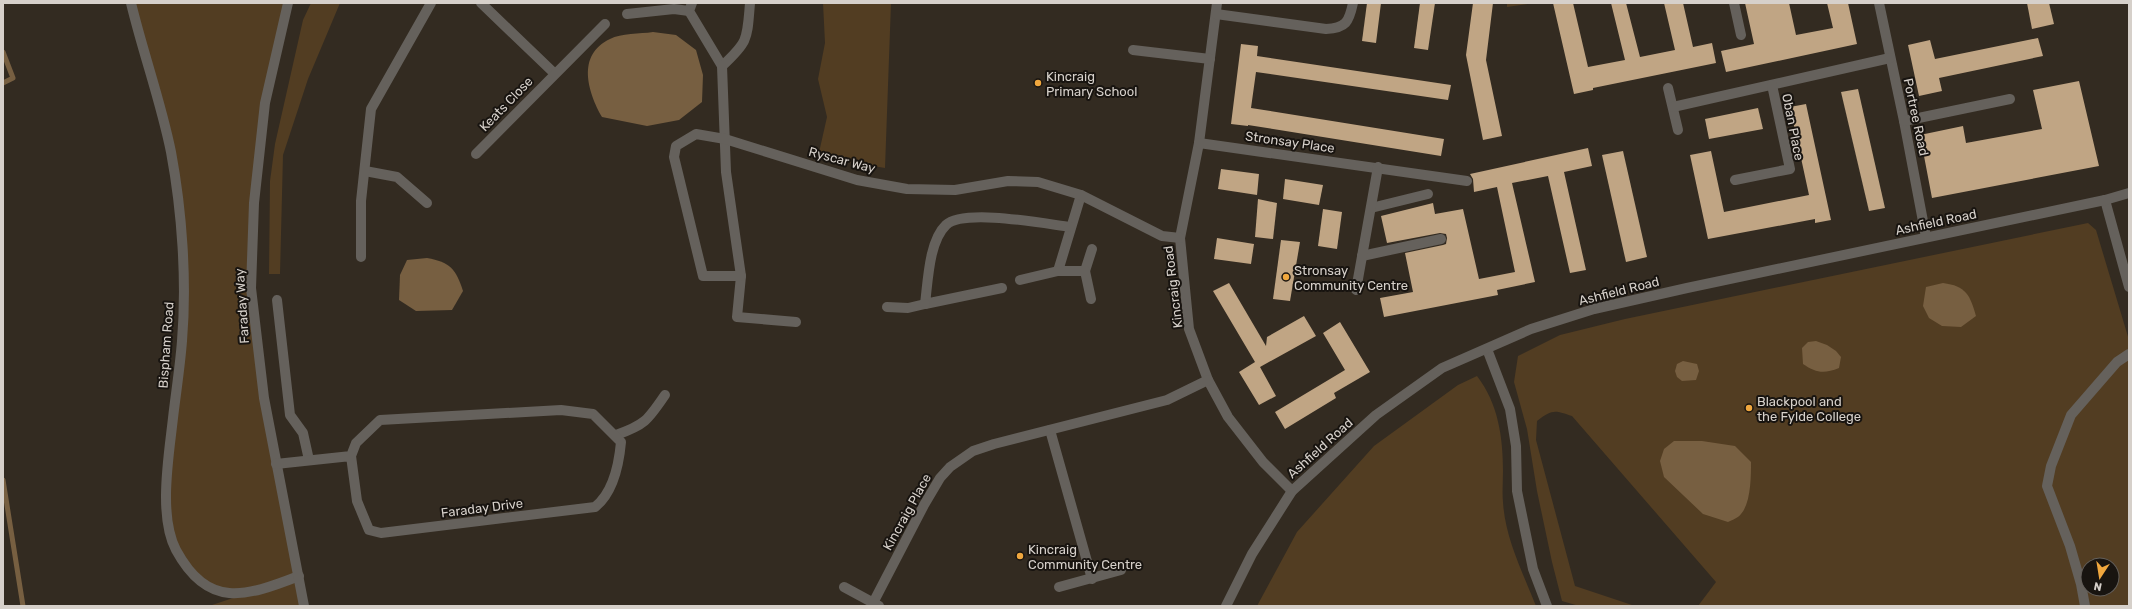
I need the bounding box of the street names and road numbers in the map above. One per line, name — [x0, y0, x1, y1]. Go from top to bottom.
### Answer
street label: Keats Close — [476, 74, 536, 134]
street label: Portree Road — [1900, 77, 1932, 157]
street label: Oban Place — [1779, 92, 1807, 162]
street label: Stronsay Place — [1244, 128, 1336, 156]
street label: Ryscar Way — [807, 144, 877, 176]
street label: Ashfield Road — [1894, 206, 1978, 238]
street label: Kincraig Road — [1161, 245, 1186, 329]
street label: Faraday Way — [232, 268, 252, 344]
street label: Ashfield Road — [1577, 274, 1661, 308]
street label: Bispham Road — [155, 301, 177, 389]
street label: Ashfield Road — [1284, 415, 1356, 481]
street label: Kincraig Place — [880, 471, 935, 553]
street label: Faraday Drive — [440, 496, 524, 520]

